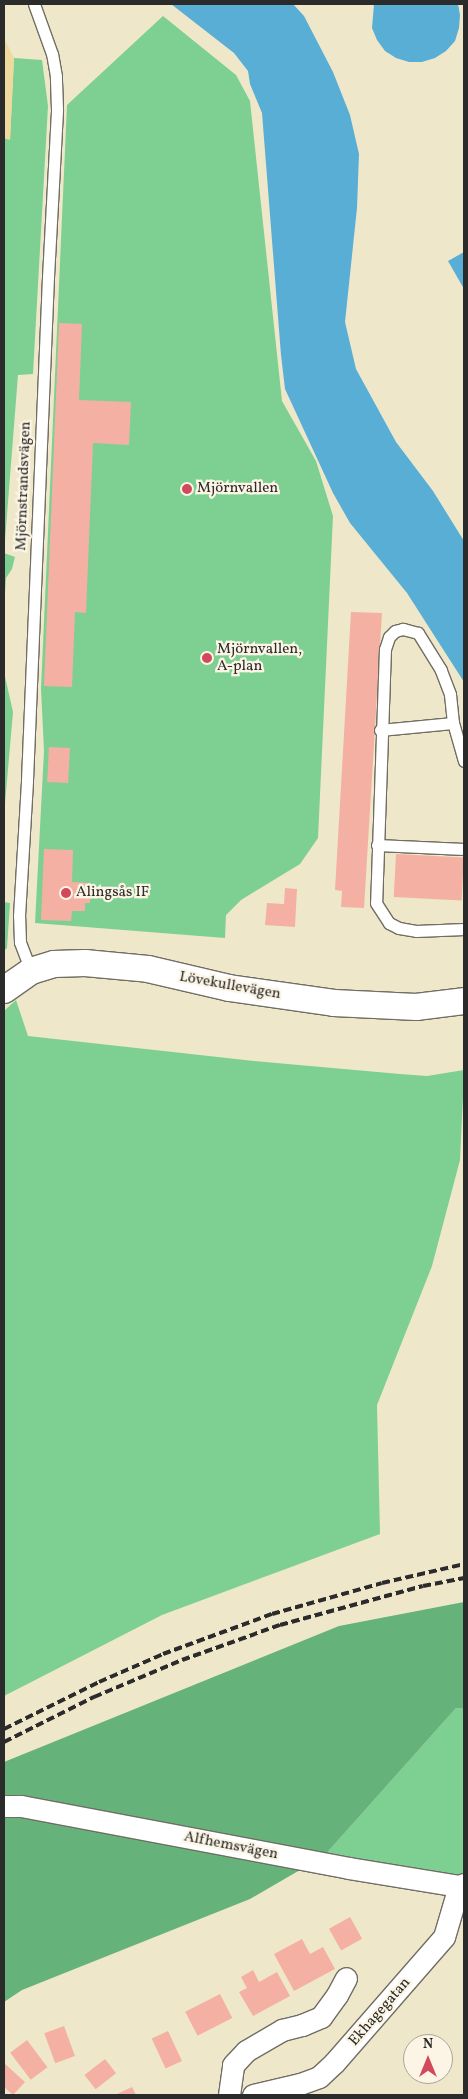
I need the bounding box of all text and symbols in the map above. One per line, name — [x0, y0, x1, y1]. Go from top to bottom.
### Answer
street label: Mjörnstrandsvägen — [13, 421, 35, 551]
place label: Mjörnvallen — [197, 480, 278, 498]
marker: Mjörnvallen — [181, 483, 193, 495]
place label: Mjörnvallen, A-plan — [217, 640, 302, 675]
marker: Mjörnvallen, A-plan — [201, 652, 213, 664]
place label: Alingsås IF — [76, 884, 149, 902]
marker: Alingsås IF — [60, 887, 72, 899]
street label: Lövekullevägen — [178, 968, 282, 1004]
street label: Alfhemsvägen — [182, 1828, 280, 1864]
street label: Ekhagegatan — [345, 1974, 415, 2050]
north arrow — [403, 2034, 453, 2084]
text: N — [423, 2035, 433, 2054]

